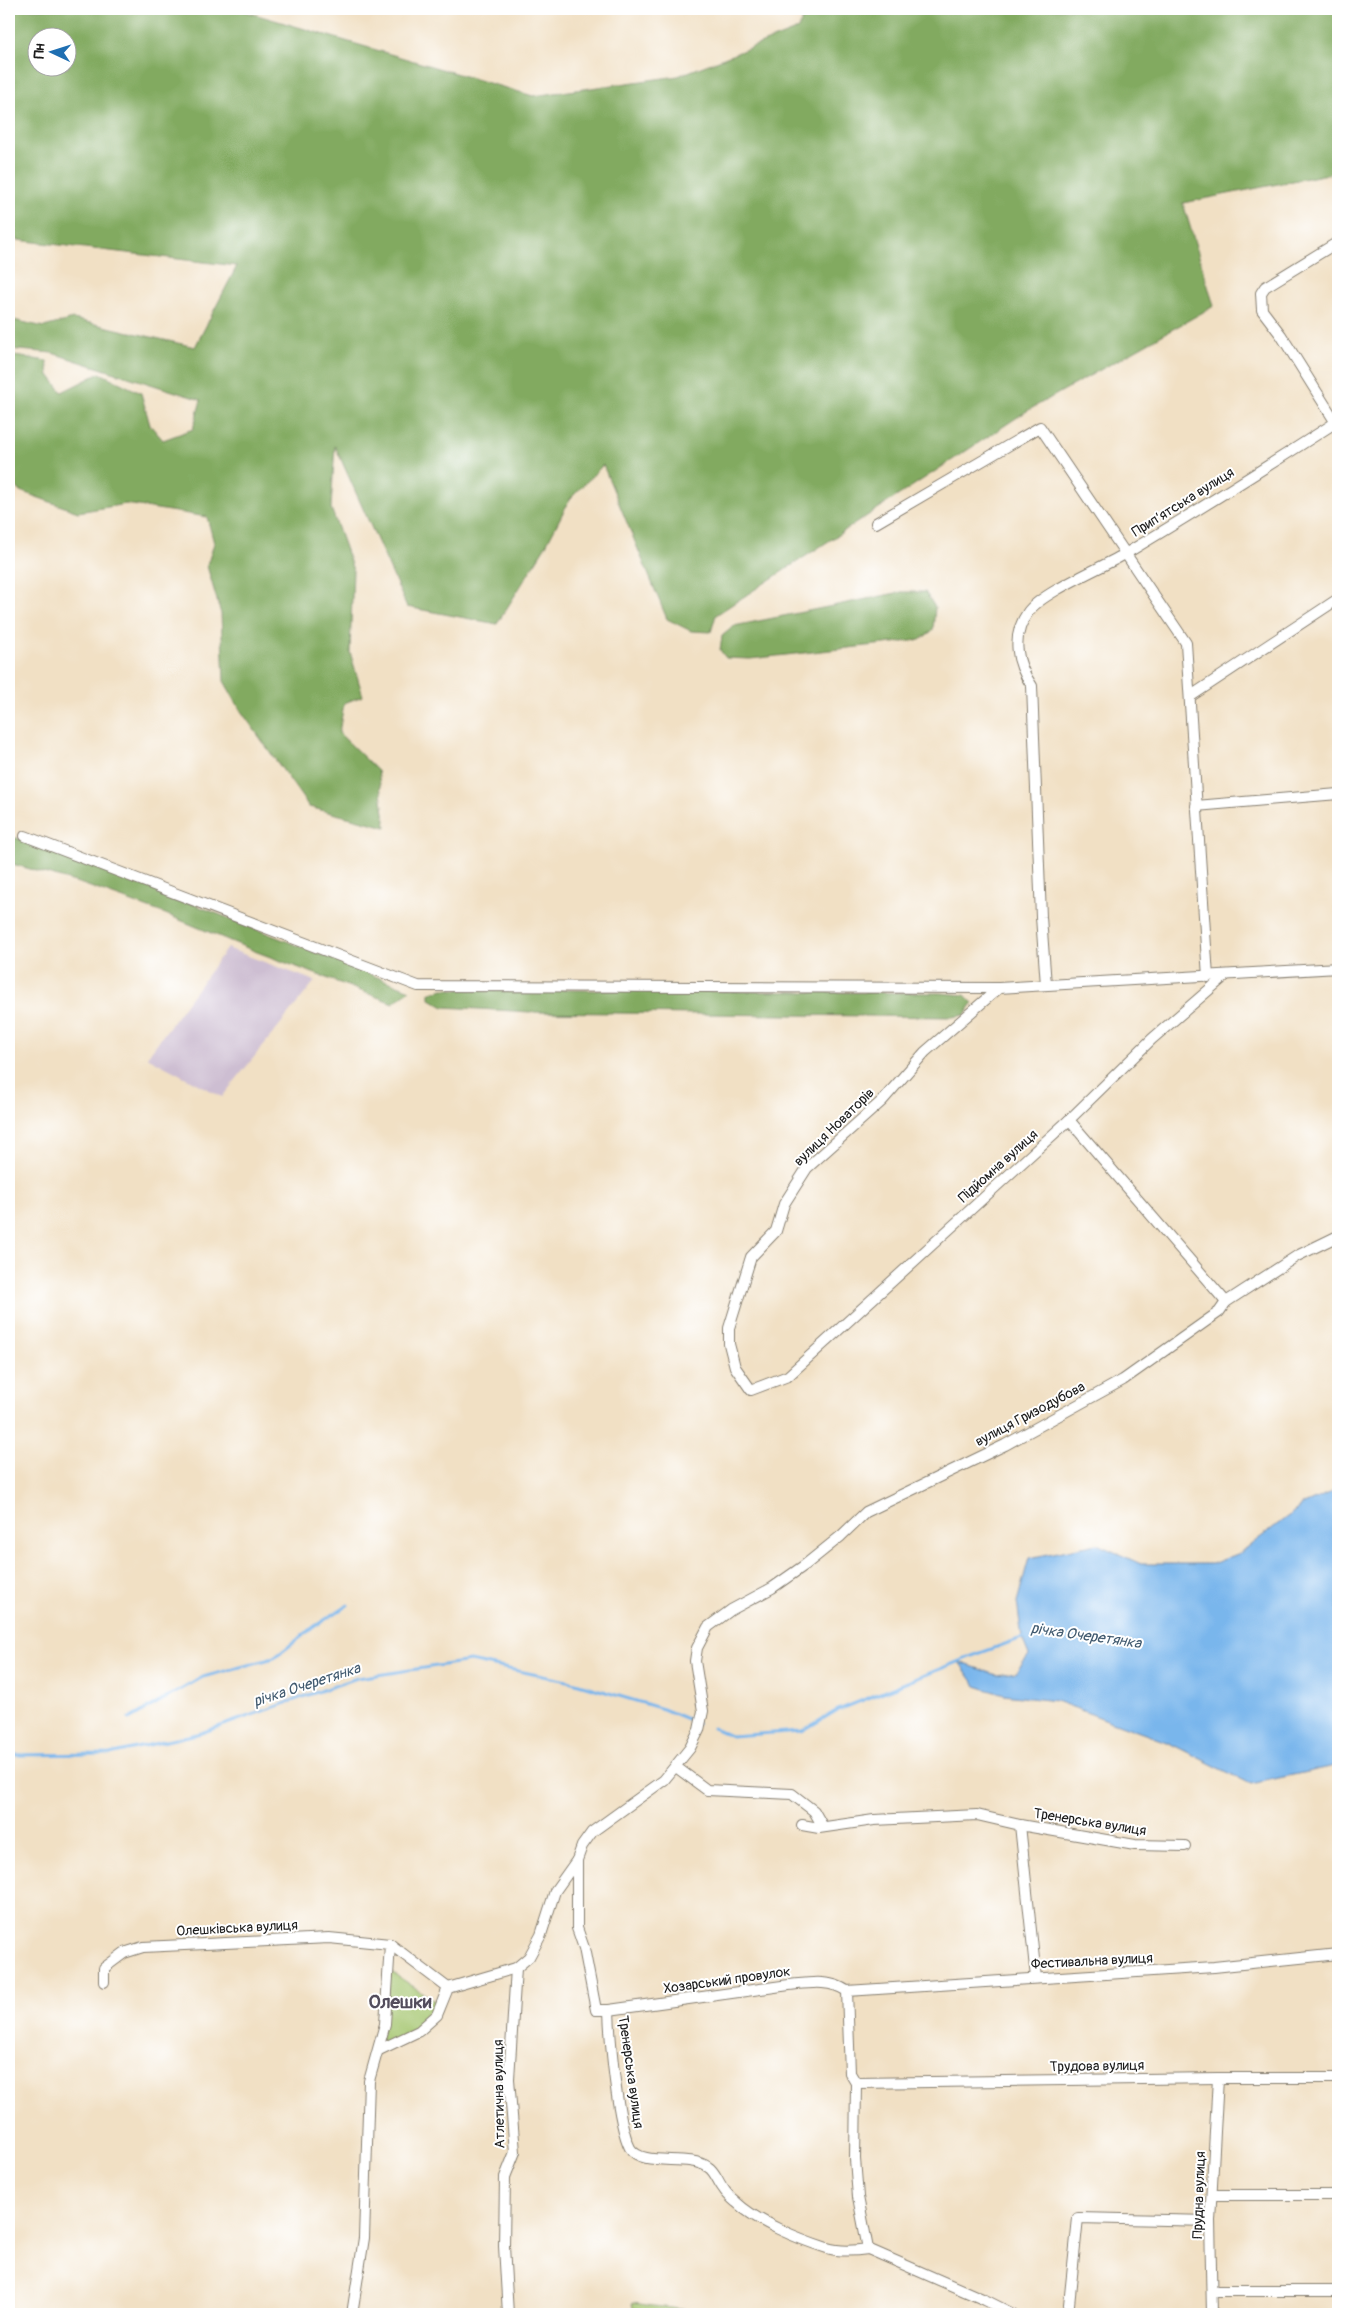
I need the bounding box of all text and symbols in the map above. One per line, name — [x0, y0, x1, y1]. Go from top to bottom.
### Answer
north arrow — [28, 28, 78, 78]
text: Пн — [31, 43, 49, 59]
street label: Прип’ятська вулиця — [1129, 464, 1237, 540]
street label: вулиця Новаторів — [790, 1084, 878, 1170]
street label: Підйомна вулиця — [955, 1126, 1041, 1206]
street label: вулиця Гризодубова — [972, 1378, 1088, 1450]
water label: річка Очеретянка — [1030, 1619, 1143, 1653]
water label: річка Очеретянка — [251, 1658, 364, 1711]
street label: Тренерська вулиця — [1032, 1805, 1148, 1839]
street label: Олешківська вулиця — [176, 1916, 298, 1940]
street label: Фестивальна вулиця — [1031, 1949, 1153, 1973]
street label: Хозарський провулок — [662, 1963, 792, 1997]
district label: Олешки — [368, 1990, 432, 2014]
street label: Тренерська вулиця — [615, 2014, 647, 2130]
street label: Атлетична вулиця — [490, 2039, 508, 2149]
street label: Трудова вулиця — [1050, 2057, 1144, 2075]
street label: Прудна вулиця — [1189, 2151, 1209, 2239]

